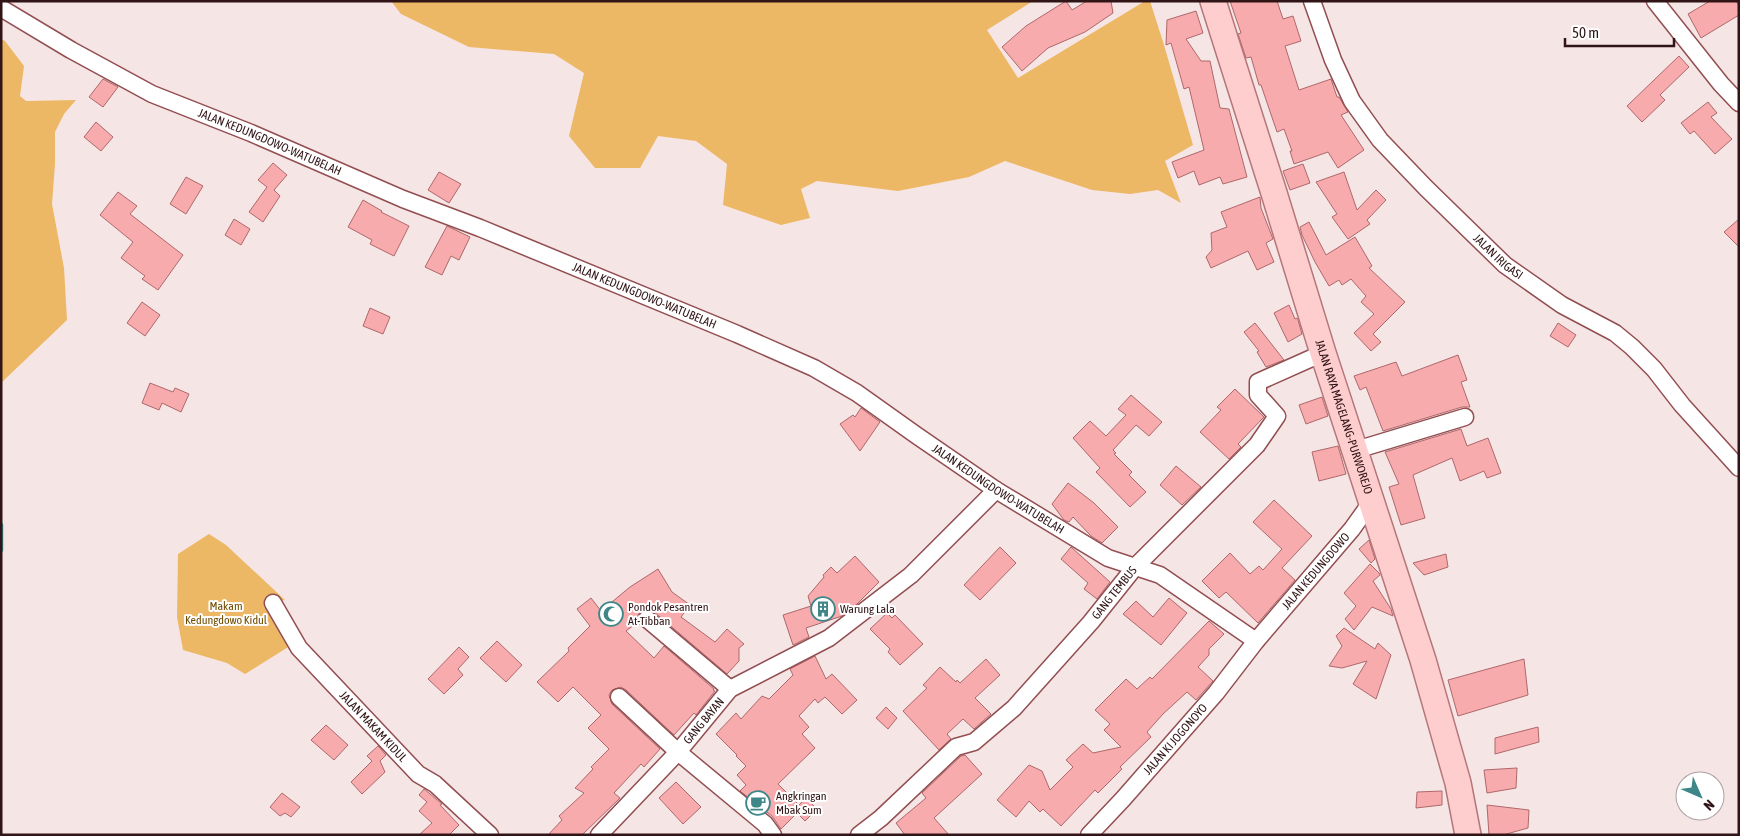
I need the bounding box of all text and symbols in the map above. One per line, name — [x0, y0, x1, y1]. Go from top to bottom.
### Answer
scale bar — [1565, 15, 1674, 47]
text: 50 m — [1572, 24, 1599, 41]
street label: JALAN KEDUNGDOWO-WATUBELAH — [196, 106, 344, 178]
street label: JALAN IRIGASI — [1470, 231, 1526, 282]
street label: JALAN KEDUNGDOWO-WATUBELAH — [570, 260, 718, 332]
street label: JALAN RAYA MAGELANG-PURWOREJO — [1312, 338, 1375, 496]
street label: JALAN KEDUNGDOWO-WATUBELAH — [930, 441, 1067, 537]
street label: JALAN KEDUNGDOWO — [1279, 530, 1353, 612]
street label: GANG TEMBUS — [1089, 564, 1140, 622]
building icon: Warung Lala — [810, 596, 836, 622]
park label: Makam Kedungdowo Kidul — [185, 599, 268, 627]
place label: Pondok Pesantren At-Tibban — [628, 600, 709, 628]
mosque icon: Pondok Pesantren At-Tibban — [598, 601, 624, 627]
place label: Warung Lala — [840, 602, 895, 616]
street label: JALAN MAKAM KIDUL — [337, 688, 410, 765]
street label: GANG BAYAN — [680, 695, 727, 747]
street label: JALAN KI JOGONOYO — [1141, 701, 1210, 778]
north arrow — [1675, 771, 1725, 821]
place label: Angkringan Mbak Sum — [776, 789, 827, 817]
cafe icon: Angkringan Mbak Sum — [745, 790, 771, 816]
text: N — [1701, 797, 1718, 814]

